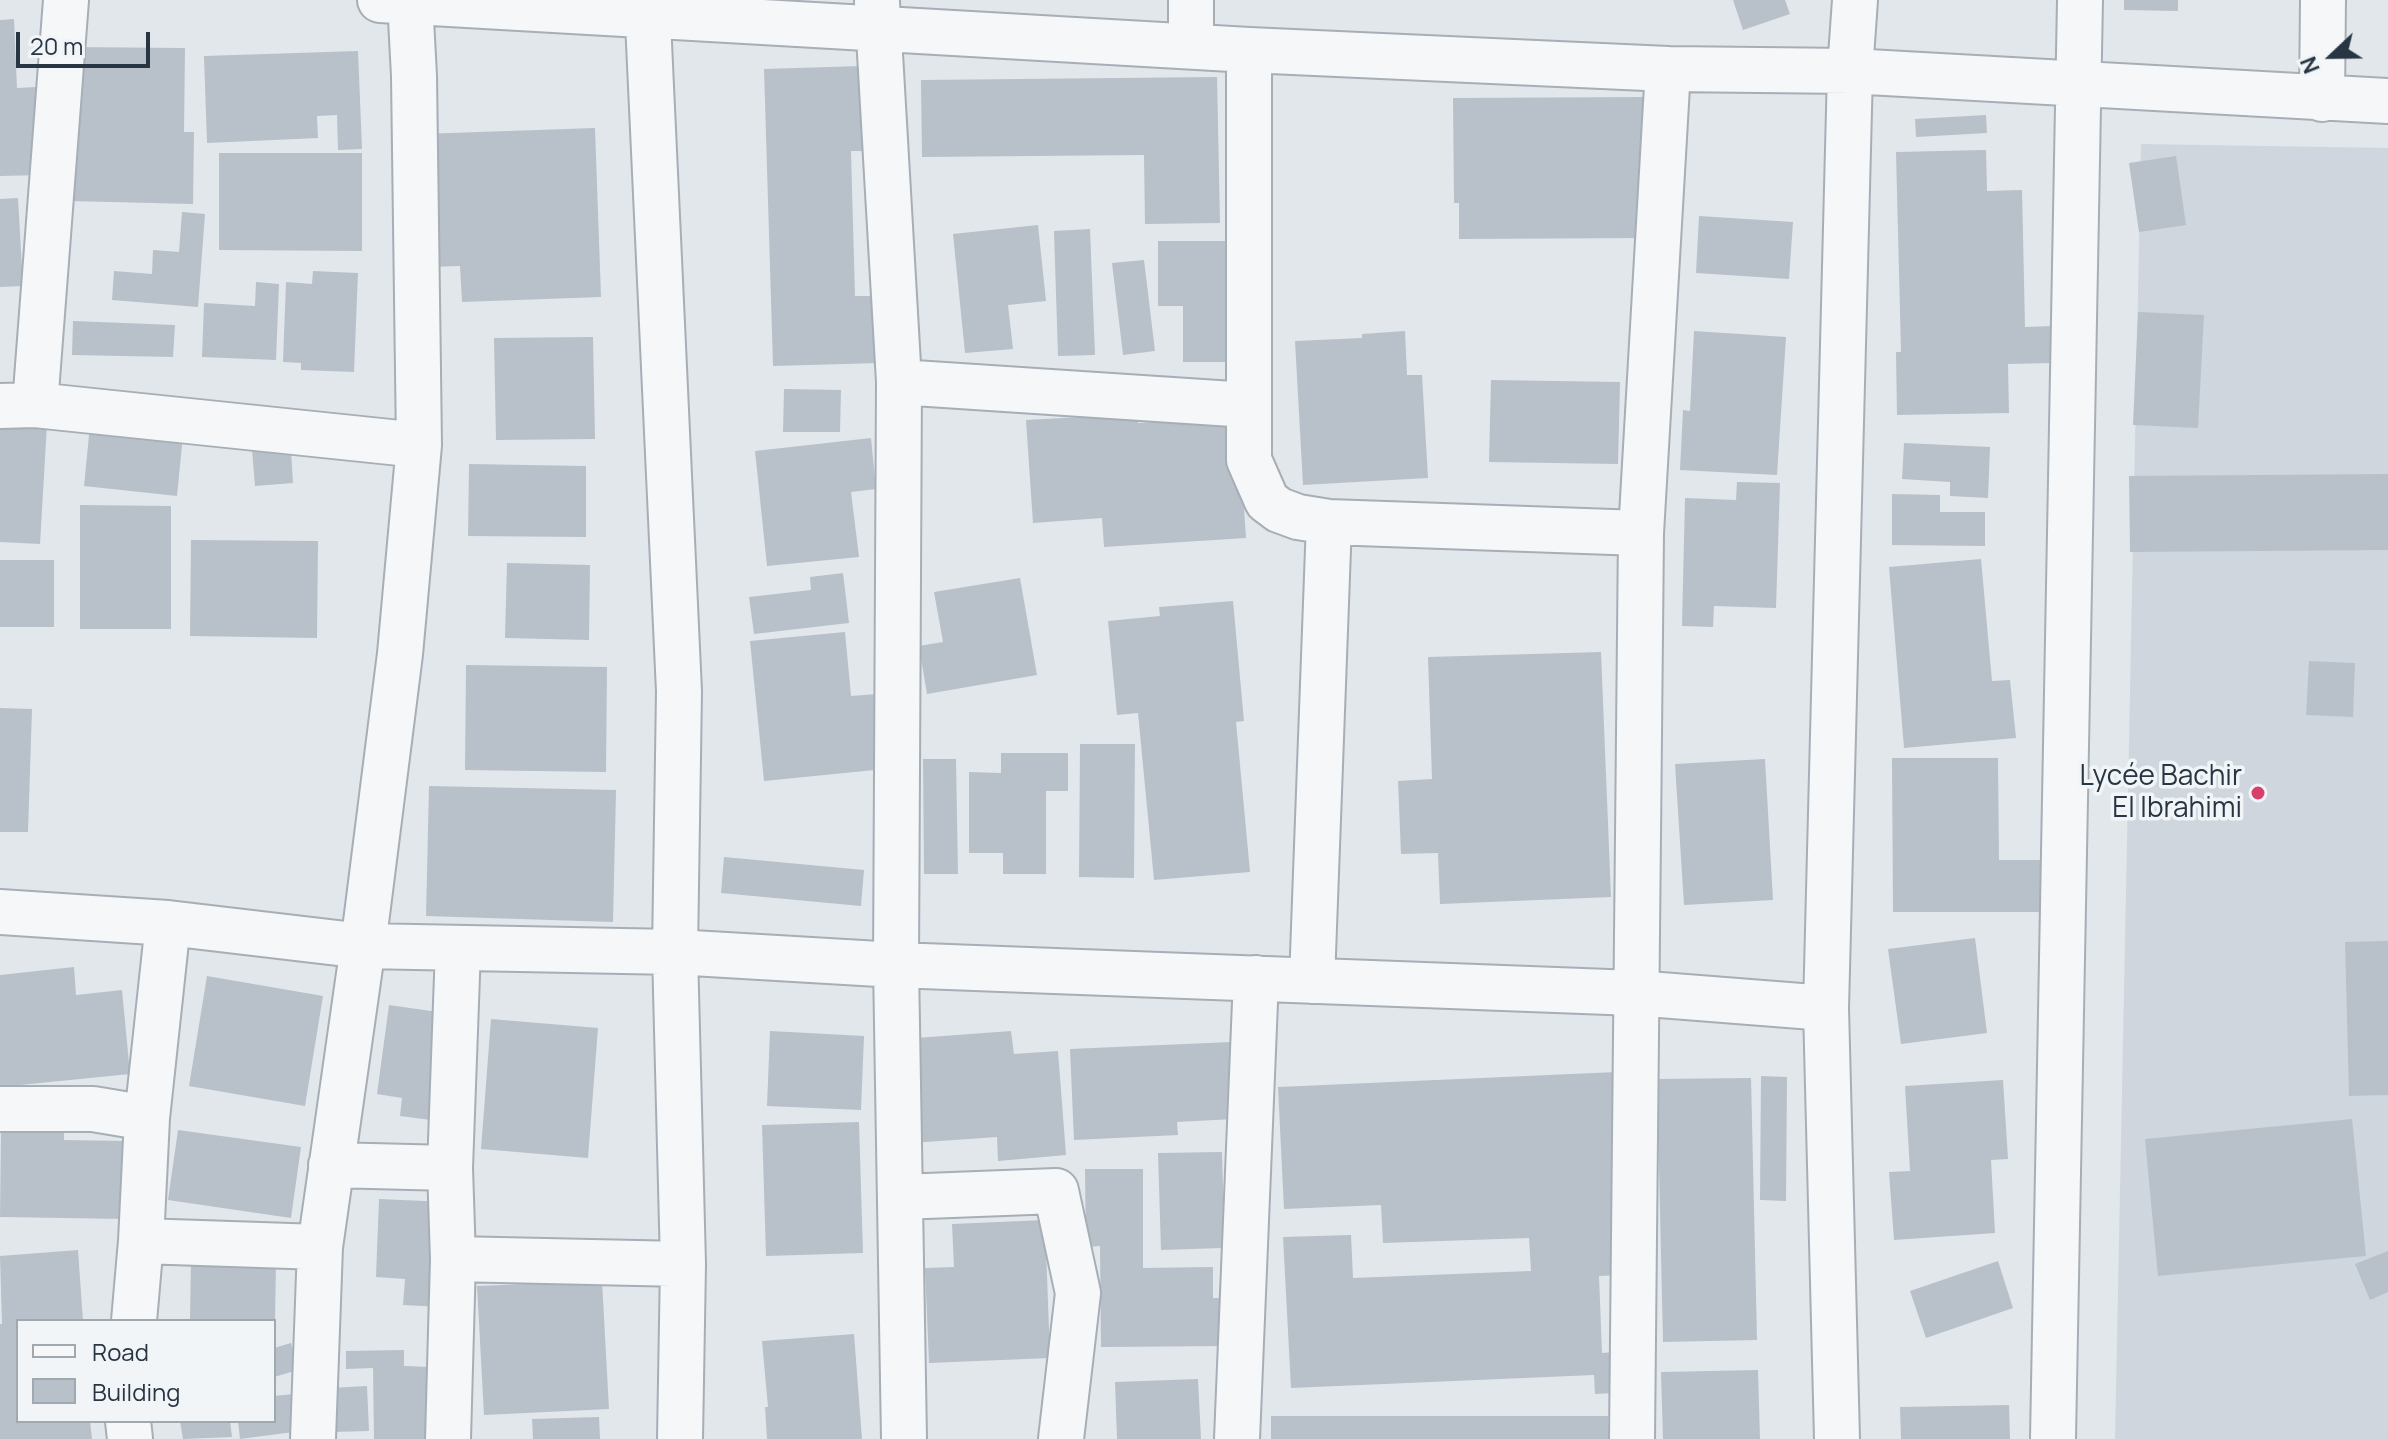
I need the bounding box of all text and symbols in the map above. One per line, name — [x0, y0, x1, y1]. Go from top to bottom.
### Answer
scale bar — [20, 16, 154, 66]
north arrow — [2292, 16, 2372, 96]
text: 20 m — [30, 29, 83, 62]
text: N — [2293, 52, 2327, 78]
place label: Lycée Bachir El Ibrahimi — [2080, 760, 2242, 826]
marker: Lycée Bachir El Ibrahimi — [2249, 784, 2267, 802]
legend — [16, 1319, 276, 1423]
text: Road — [92, 1335, 149, 1368]
text: Building — [92, 1375, 180, 1408]

